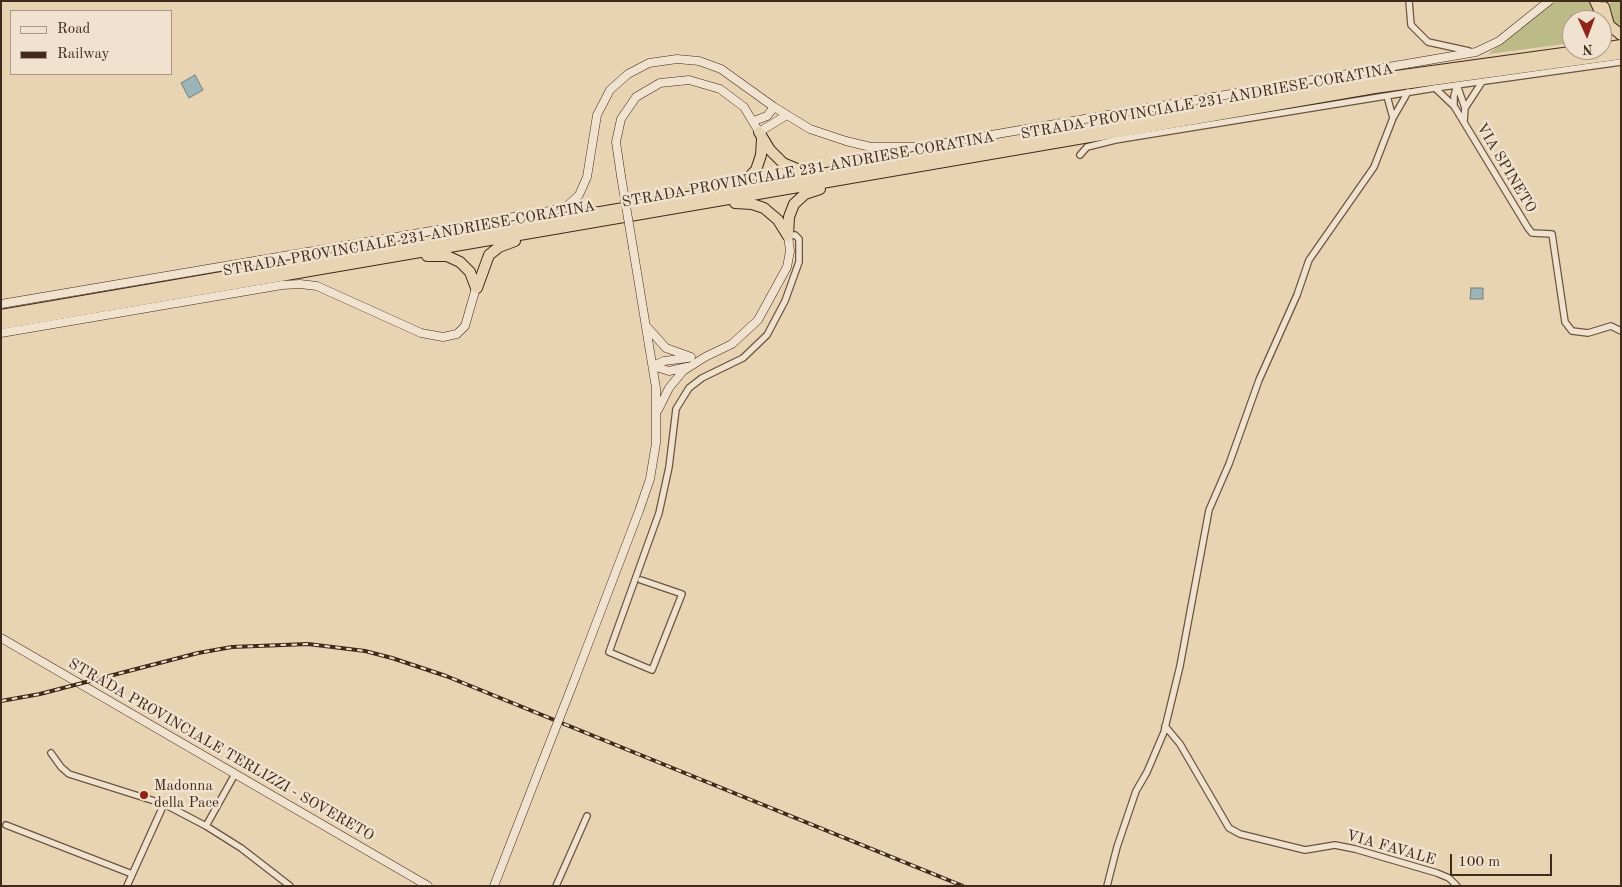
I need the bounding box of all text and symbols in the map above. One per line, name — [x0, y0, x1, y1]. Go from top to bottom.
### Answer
legend — [10, 10, 172, 75]
north arrow — [1562, 10, 1612, 60]
text: Road — [57, 22, 90, 37]
text: N — [1582, 42, 1593, 56]
text: Railway — [57, 47, 110, 62]
street label: STRADA PROVINCIALE 231 ANDRIESE-CORATINA — [1019, 60, 1395, 144]
street label: VIA SPINETO — [1472, 120, 1540, 216]
street label: STRADA PROVINCIALE 231 ANDRIESE-CORATINA — [620, 128, 996, 212]
street label: STRADA PROVINCIALE 231 ANDRIESE-CORATINA — [221, 197, 597, 281]
street label: STRADA PROVINCIALE TERLIZZI - SOVERETO — [65, 655, 377, 845]
place label: Madonna della Pace — [154, 777, 219, 812]
marker: Madonna della Pace — [138, 789, 150, 801]
street label: VIA FAVALE — [1344, 827, 1438, 869]
scale bar — [1452, 844, 1554, 876]
text: 100 m — [1458, 855, 1500, 870]

